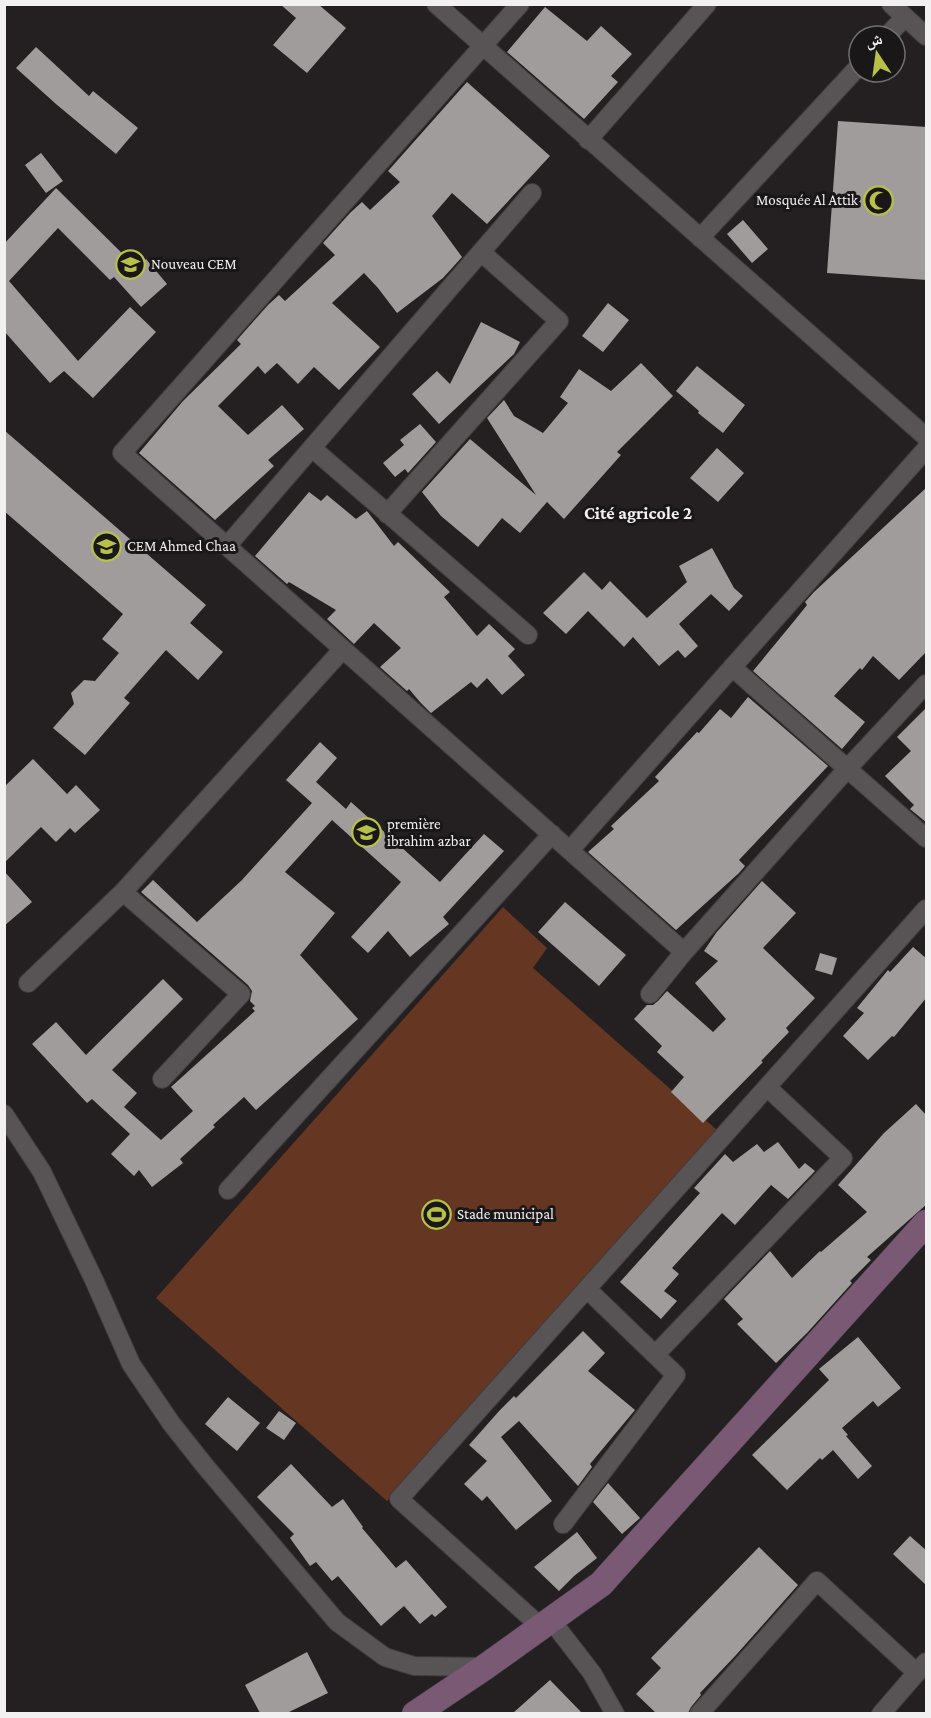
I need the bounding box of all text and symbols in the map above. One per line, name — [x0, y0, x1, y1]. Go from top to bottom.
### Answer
north arrow — [847, 24, 907, 84]
text: ش — [864, 30, 884, 51]
mosque icon: Mosquée Al Attik — [863, 184, 895, 216]
place label: Mosquée Al Attik — [756, 192, 859, 209]
school or university icon: Nouveau CEM — [114, 248, 146, 280]
place label: Nouveau CEM — [151, 256, 237, 272]
district label: Cité agricole 2 — [584, 503, 692, 523]
school or university icon: CEM Ahmed Chaa — [90, 530, 122, 562]
place label: CEM Ahmed Chaa — [127, 538, 236, 554]
place label: première ibrahim azbar — [387, 816, 471, 849]
school or university icon: première ibrahim azbar — [350, 817, 382, 849]
sports icon: Stade municipal — [420, 1198, 452, 1230]
place label: Stade municipal — [457, 1206, 554, 1223]

